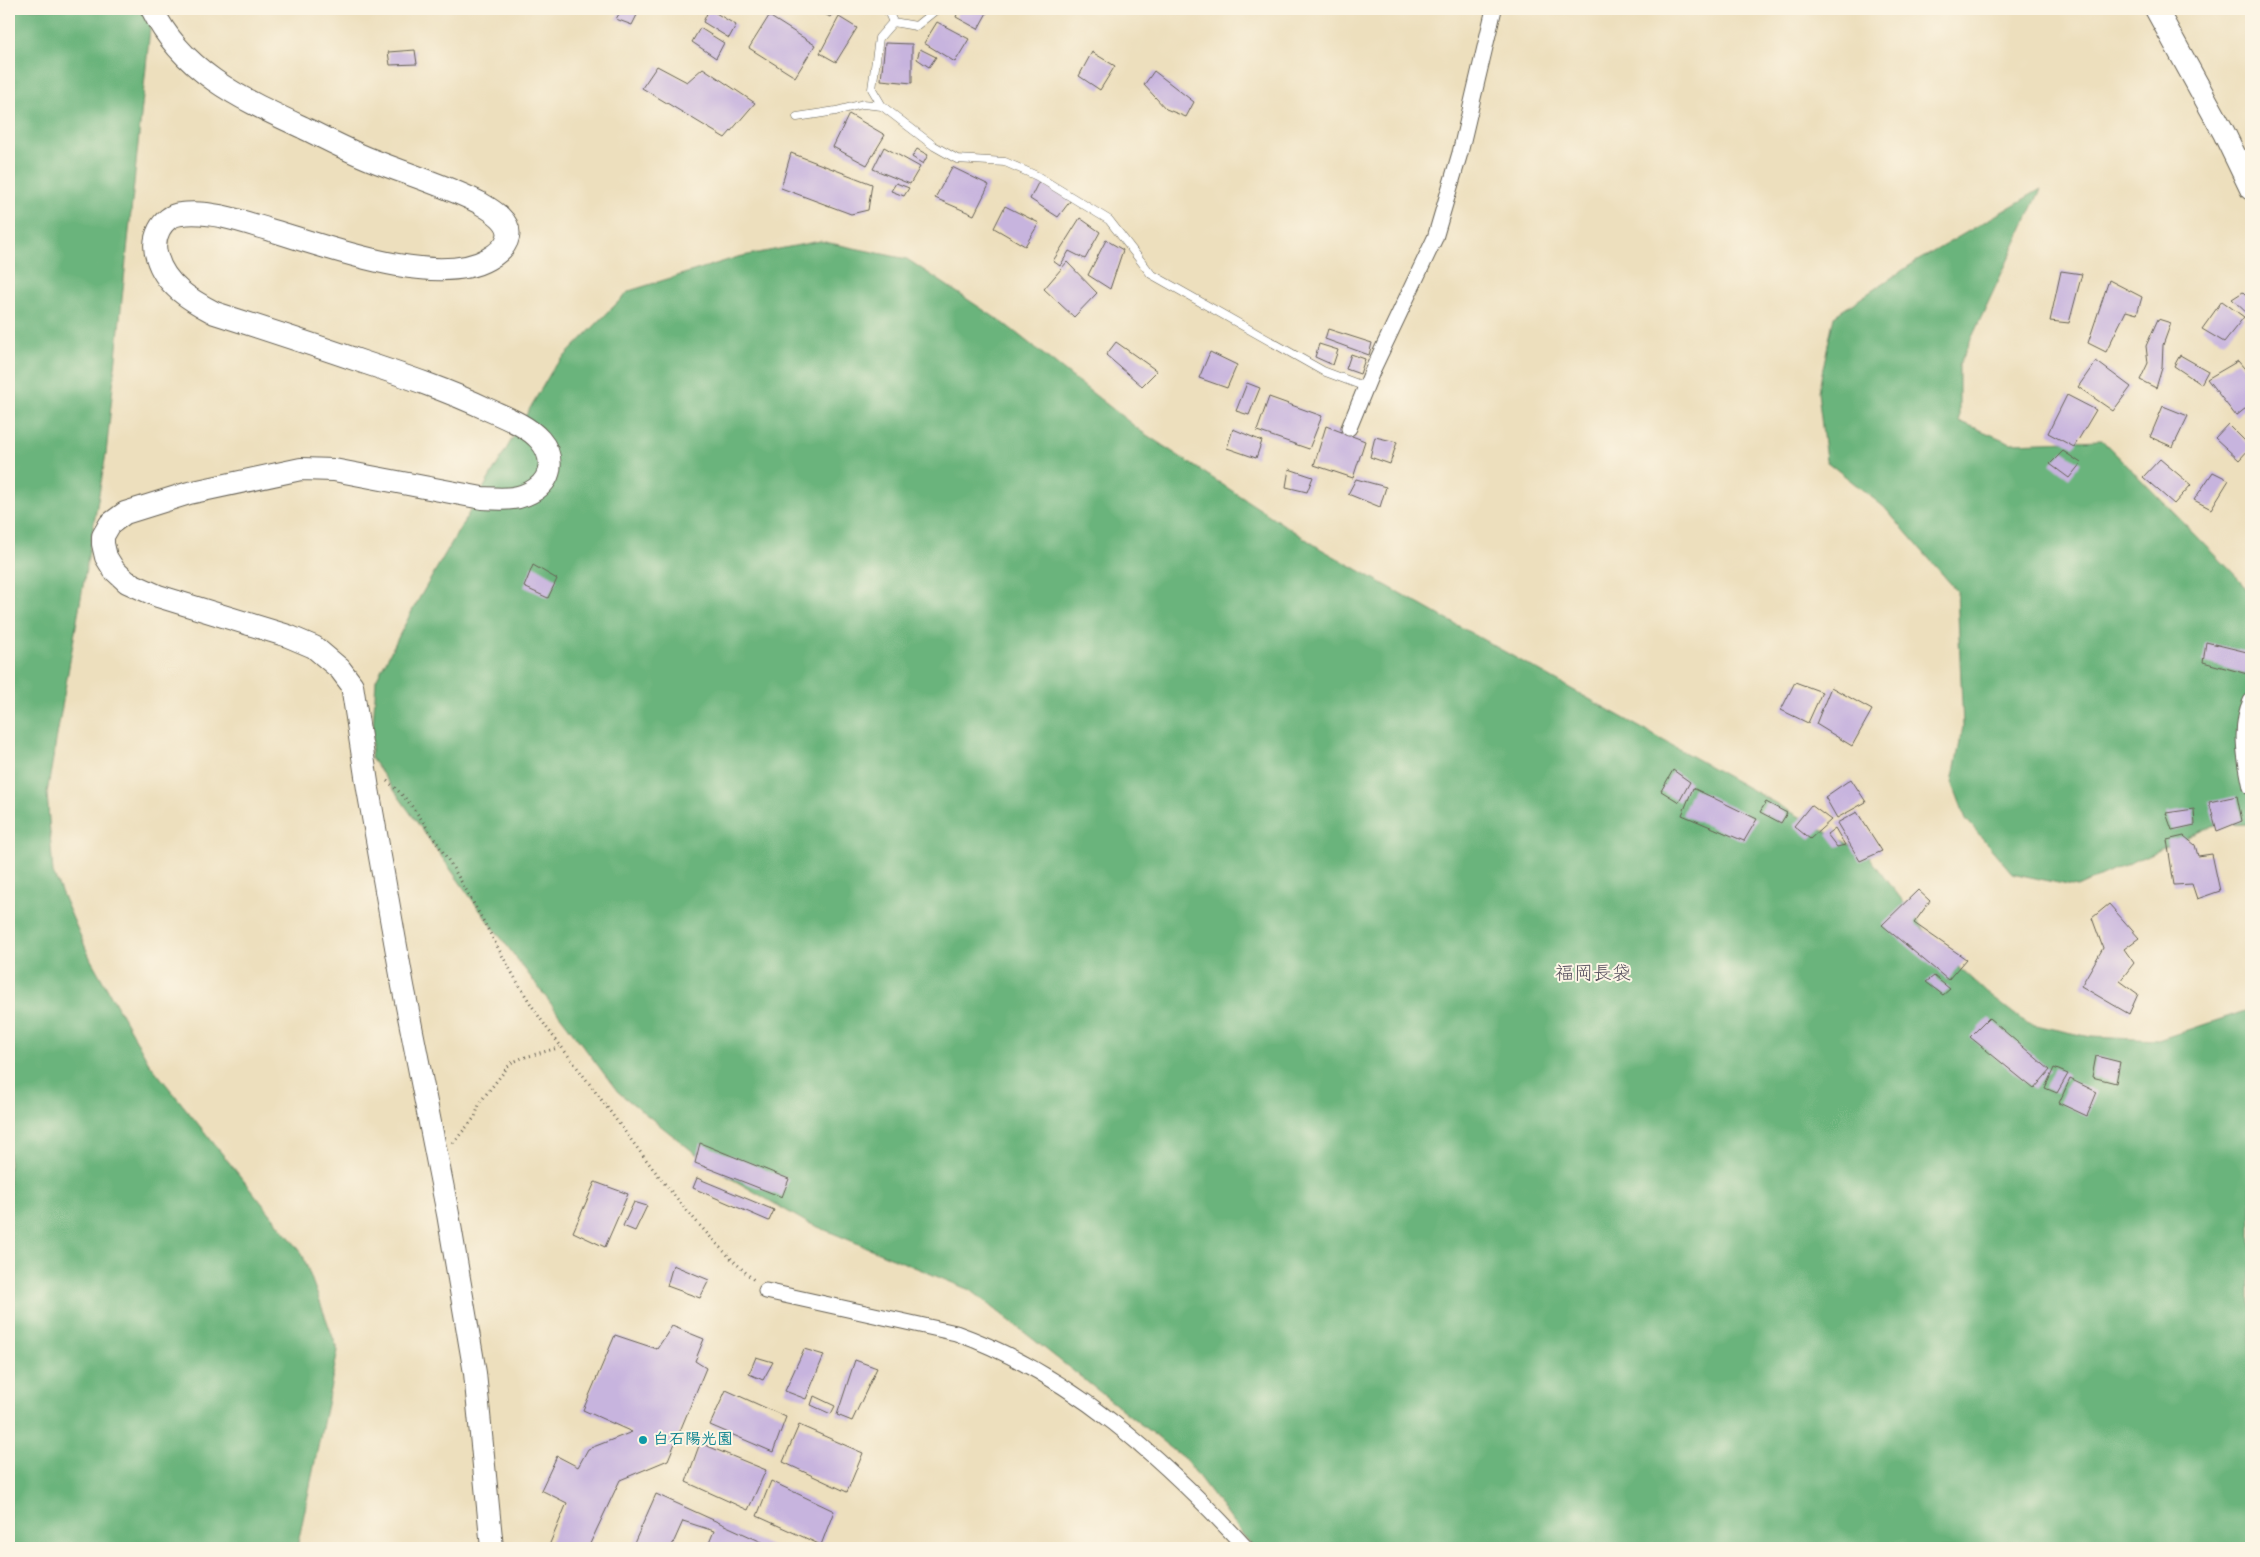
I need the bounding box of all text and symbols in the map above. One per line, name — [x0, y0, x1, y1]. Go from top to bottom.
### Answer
district label: 福岡長袋 — [1555, 961, 1631, 988]
place label: 白石陽光園 — [653, 1428, 733, 1452]
marker: 白石陽光園 — [637, 1434, 649, 1446]

